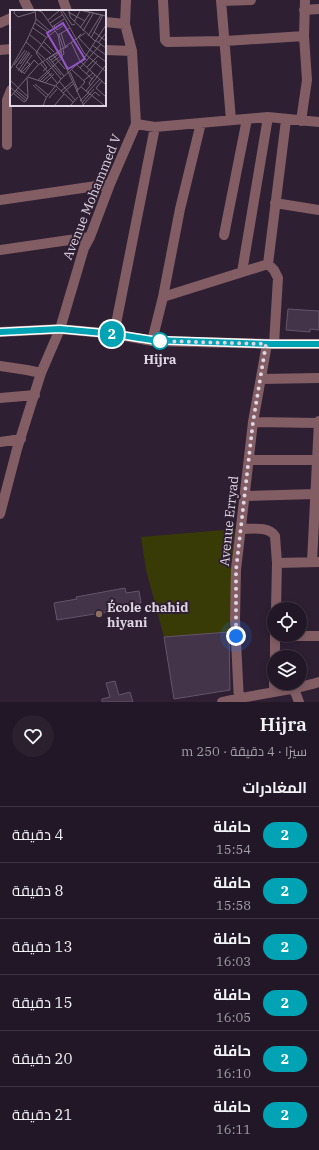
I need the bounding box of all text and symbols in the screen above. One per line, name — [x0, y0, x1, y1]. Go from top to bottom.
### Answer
inset map — [10, 10, 106, 106]
street label: Avenue Mohammed V — [59, 131, 125, 262]
line badge: 2 — [99, 321, 125, 347]
text: 2 — [108, 325, 116, 343]
marker: Hijra — [151, 332, 169, 350]
place label: Hijra — [144, 351, 177, 368]
street label: Avenue Erryad — [216, 475, 242, 567]
place label: École chahid hiyani — [107, 599, 188, 631]
map controls — [267, 602, 307, 690]
button: locate — [267, 602, 307, 642]
marker: École chahid hiyani — [94, 609, 104, 619]
your location — [226, 626, 246, 646]
button: layers — [267, 650, 307, 690]
text: Hijra — [260, 712, 307, 736]
button: heart — [12, 715, 54, 757]
text: سيرًا · 4 دقيقة · 250 m — [181, 743, 307, 760]
text: المغادرات — [242, 778, 307, 797]
text: حافلة — [213, 817, 251, 836]
text: 4 دقيقة — [12, 825, 64, 844]
text: 2 — [281, 826, 289, 844]
text: 15:54 — [216, 841, 251, 858]
text: حافلة — [213, 873, 251, 892]
text: 8 دقيقة — [12, 881, 64, 900]
text: 2 — [281, 882, 289, 900]
text: 15:58 — [216, 897, 251, 914]
text: حافلة — [213, 929, 251, 948]
text: 13 دقيقة — [12, 937, 73, 956]
text: 2 — [281, 938, 289, 956]
text: 16:03 — [216, 953, 251, 970]
text: حافلة — [213, 985, 251, 1004]
text: 15 دقيقة — [12, 993, 73, 1012]
text: 2 — [281, 994, 289, 1012]
text: 16:05 — [216, 1009, 251, 1026]
text: حافلة — [213, 1041, 251, 1060]
text: 20 دقيقة — [12, 1049, 73, 1068]
text: 2 — [281, 1050, 289, 1068]
text: 16:10 — [216, 1065, 251, 1082]
text: حافلة — [213, 1097, 251, 1116]
text: 21 دقيقة — [12, 1105, 73, 1124]
text: 2 — [281, 1106, 289, 1124]
text: 16:11 — [216, 1121, 251, 1138]

